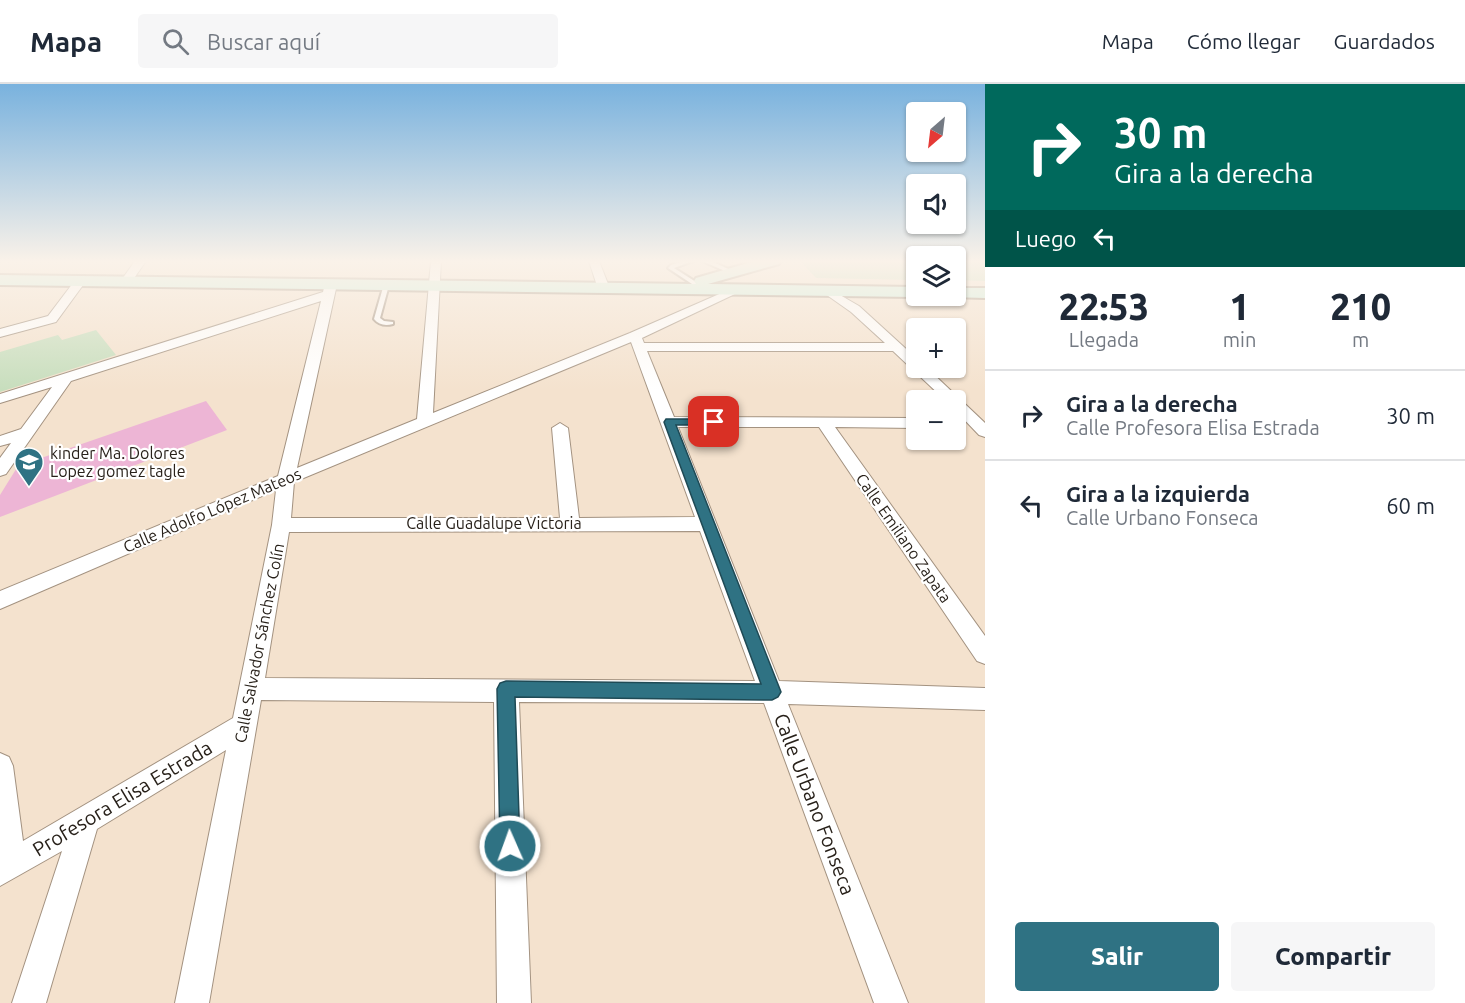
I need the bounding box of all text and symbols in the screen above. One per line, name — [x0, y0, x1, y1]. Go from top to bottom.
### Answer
search box — [138, 14, 558, 68]
icon: search — [159, 25, 192, 58]
text: Mapa — [30, 26, 102, 57]
text: Buscar aquí — [207, 29, 320, 54]
text: Mapa — [1102, 29, 1154, 53]
text: Cómo llegar — [1187, 29, 1301, 53]
text: Guardados — [1334, 29, 1435, 53]
north arrow — [906, 102, 966, 162]
map controls — [906, 102, 966, 450]
icon: right — [1015, 108, 1093, 186]
text: 30 m — [1114, 109, 1208, 156]
text: Gira a la derecha — [1114, 158, 1314, 188]
button: sound — [906, 174, 966, 234]
icon: left — [1088, 222, 1121, 255]
text: Luego — [1015, 226, 1076, 251]
button: layers — [906, 246, 966, 306]
text: 22:53 — [1059, 286, 1149, 327]
text: 1 — [1229, 286, 1250, 327]
text: 210 — [1330, 286, 1391, 327]
button: + — [906, 318, 966, 378]
text: Llegada — [1069, 328, 1139, 351]
text: min — [1223, 328, 1256, 351]
text: m — [1352, 328, 1369, 351]
button: − — [906, 390, 966, 450]
text: Gira a la derecha — [1066, 391, 1238, 416]
pin — [688, 396, 739, 447]
icon: right — [1015, 399, 1048, 432]
text: 30 m — [1386, 403, 1435, 428]
icon: arrive — [697, 405, 730, 438]
text: Calle Profesora Elisa Estrada — [1066, 416, 1320, 439]
place label: kinder Ma. Dolores Lopez gomez tagle — [50, 444, 186, 480]
school or university icon: kinder Ma. Dolores Lopez gomez tagle — [13, 446, 45, 488]
street label: Calle Adolfo López Mateos — [120, 464, 304, 556]
street label: Calle Emiliano Zapata — [853, 470, 955, 606]
text: Gira a la izquierda — [1066, 481, 1250, 506]
icon: left — [1015, 489, 1048, 522]
text: 60 m — [1386, 493, 1435, 518]
text: Calle Urbano Fonseca — [1066, 506, 1258, 529]
street label: Calle Guadalupe Victoria — [406, 514, 582, 532]
street label: Calle Salvador Sánchez Colín — [231, 542, 287, 744]
street label: Calle Urbano Fonseca — [770, 710, 860, 898]
street label: Profesora Elisa Estrada — [28, 735, 216, 861]
position arrow — [478, 814, 542, 878]
button: Salir — [1015, 922, 1219, 991]
button: Compartir — [1231, 922, 1435, 991]

